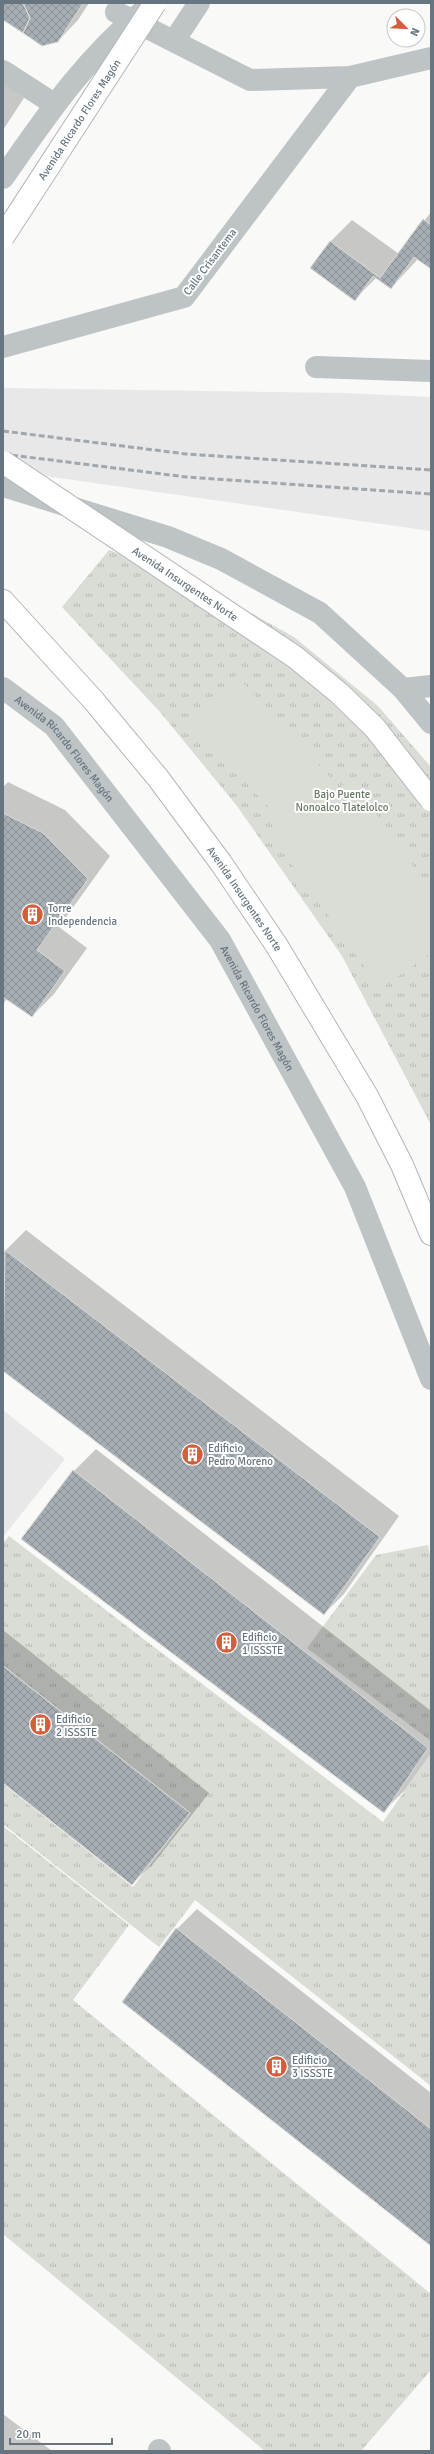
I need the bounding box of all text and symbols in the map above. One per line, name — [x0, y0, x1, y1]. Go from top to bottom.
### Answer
north arrow — [386, 8, 426, 48]
text: N — [407, 26, 422, 38]
street label: Avenida Ricardo Flores Magón — [35, 57, 123, 182]
street label: Calle Crisantema — [181, 226, 240, 298]
street label: Avenida Insurgentes Norte — [130, 544, 240, 624]
street label: Avenida Ricardo Flores Magón — [12, 693, 117, 804]
park label: Bajo Puente Nonoalco Tlatelolco — [295, 788, 389, 814]
street label: Avenida Insurgentes Norte — [204, 844, 285, 954]
building icon: Torre Independencia — [20, 901, 46, 927]
place label: Torre Independencia — [48, 902, 118, 928]
street label: Avenida Ricardo Flores Magón — [218, 943, 297, 1073]
building icon: Edificio Pedro Moreno — [179, 1441, 205, 1467]
place label: Edificio Pedro Moreno — [208, 1442, 273, 1468]
building icon: Edificio 1 ISSSTE — [214, 1630, 240, 1656]
place label: Edificio 1 ISSSTE — [242, 1631, 283, 1657]
building icon: Edificio 2 ISSSTE — [27, 1712, 53, 1738]
place label: Edificio 2 ISSSTE — [56, 1713, 97, 1739]
building icon: Edificio 3 ISSSTE — [263, 2053, 289, 2079]
place label: Edificio 3 ISSSTE — [292, 2054, 333, 2080]
scale bar — [10, 2420, 112, 2446]
text: 20 m — [16, 2427, 41, 2442]

